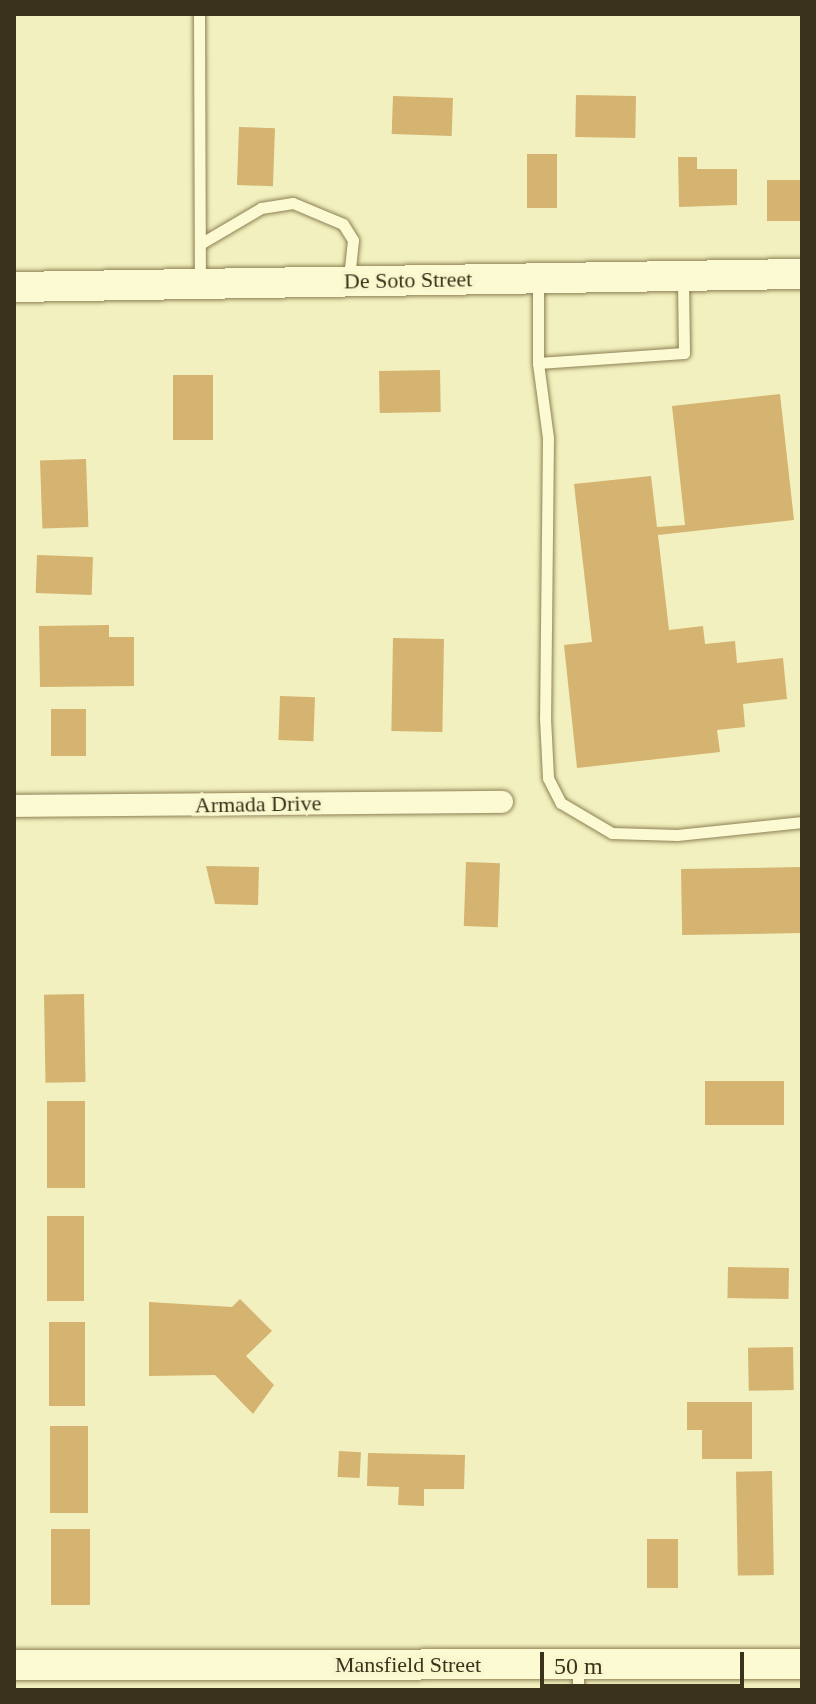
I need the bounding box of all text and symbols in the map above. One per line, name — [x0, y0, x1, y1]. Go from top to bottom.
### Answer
street label: De Soto Street — [344, 266, 472, 294]
street label: Armada Drive — [195, 790, 321, 818]
scale bar — [544, 1636, 748, 1686]
street label: Mansfield Street — [335, 1652, 481, 1678]
text: 50 m — [554, 1653, 603, 1679]

